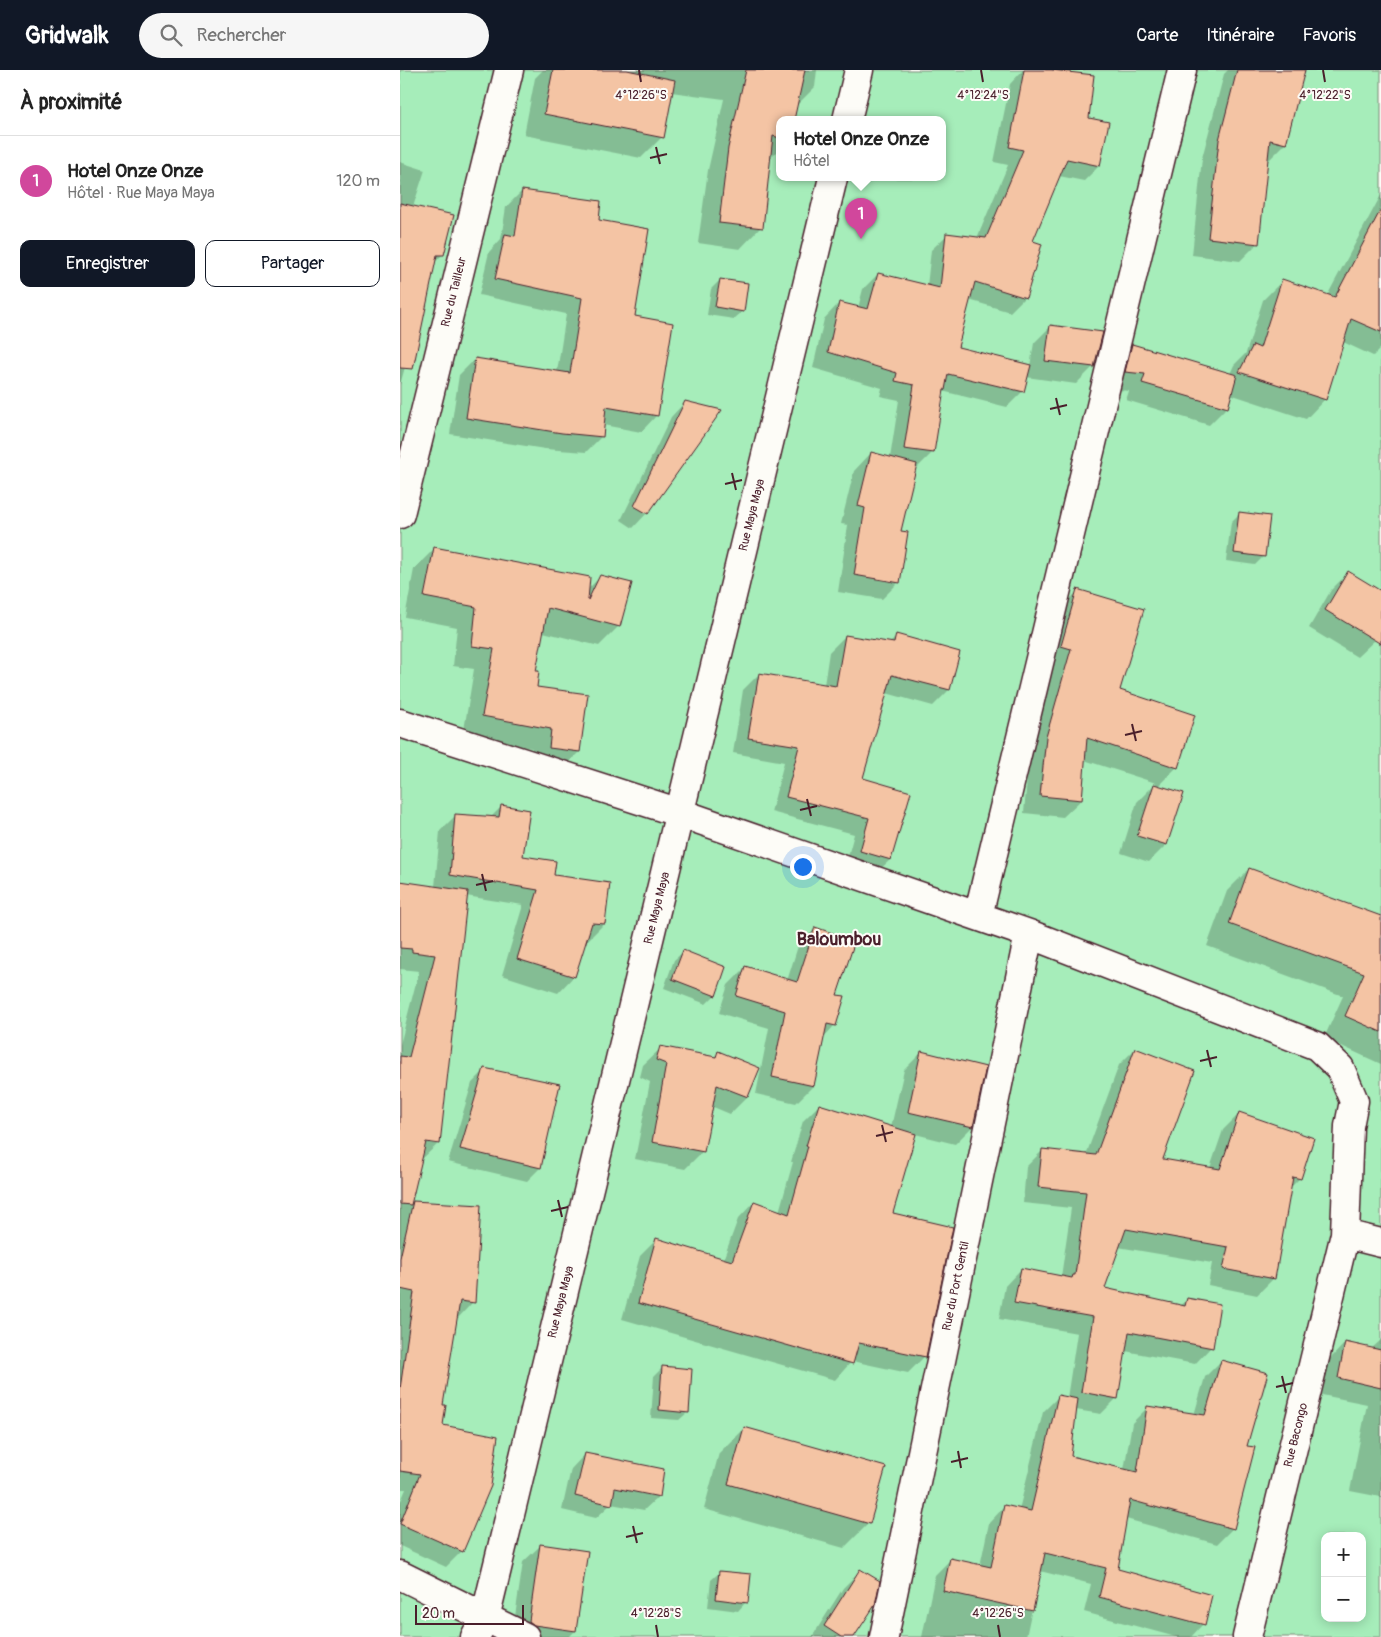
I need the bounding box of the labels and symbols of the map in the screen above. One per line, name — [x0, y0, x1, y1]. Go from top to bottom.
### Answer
text: 4°12'26"S — [615, 88, 667, 103]
text: 4°12'24"S — [957, 88, 1009, 103]
text: 4°12'22"S — [1299, 88, 1351, 103]
pin: 1 — [845, 198, 877, 239]
street label: Rue du Tailleur — [438, 255, 470, 329]
street label: Rue Maya Maya — [736, 477, 768, 553]
your location — [790, 854, 816, 880]
street label: Rue Maya Maya — [641, 870, 673, 946]
district label: Baloumbou — [797, 928, 881, 951]
street label: Rue du Port Gentil — [939, 1240, 973, 1332]
street label: Rue Maya Maya — [545, 1264, 577, 1340]
street label: Rue Bacongo — [1281, 1401, 1311, 1469]
scale bar — [415, 1602, 524, 1625]
text: 4°12'28"S — [631, 1606, 681, 1621]
text: 4°12'26"S — [972, 1606, 1024, 1621]

